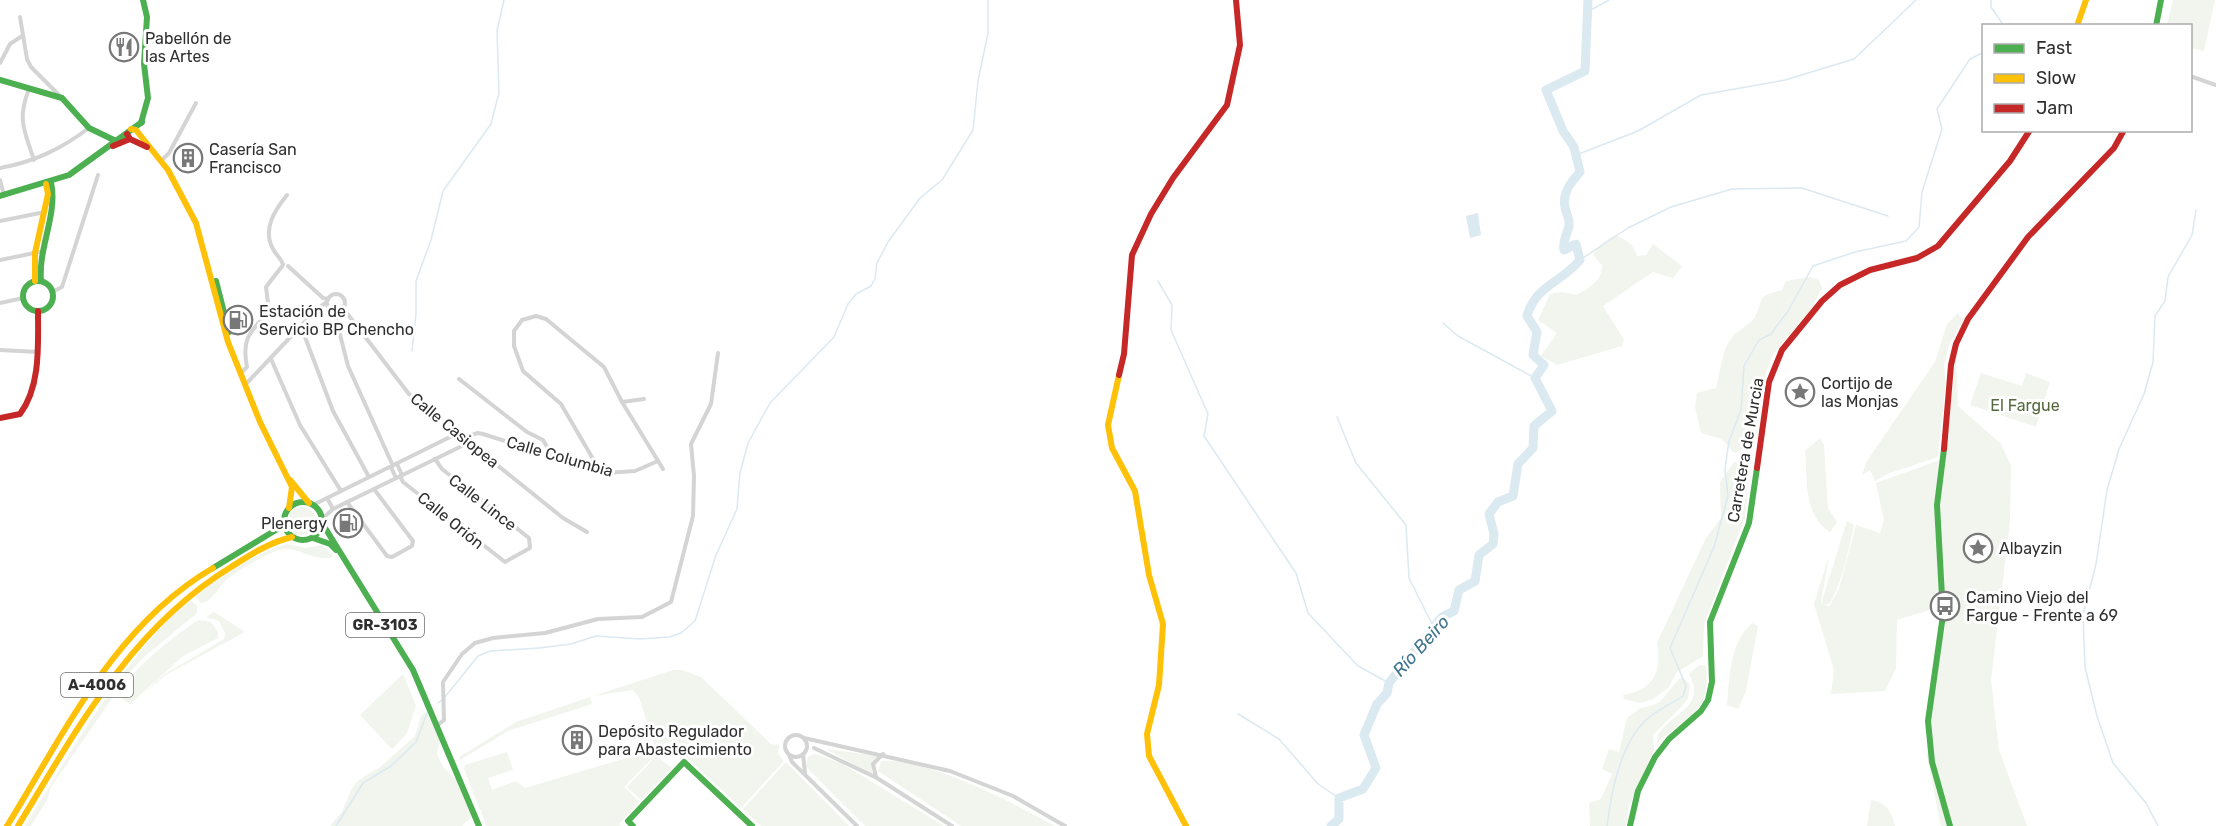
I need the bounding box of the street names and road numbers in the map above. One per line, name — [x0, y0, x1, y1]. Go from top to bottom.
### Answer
street label: Carretera de Murcia — [1723, 376, 1768, 524]
street label: Calle Casiopea — [407, 389, 503, 472]
street label: Calle Columbia — [504, 432, 615, 481]
street label: Calle Lince — [445, 470, 520, 535]
street label: Calle Orión — [414, 488, 488, 553]
road number: GR-3103 — [346, 613, 424, 637]
road number: A-4006 — [61, 673, 133, 697]

